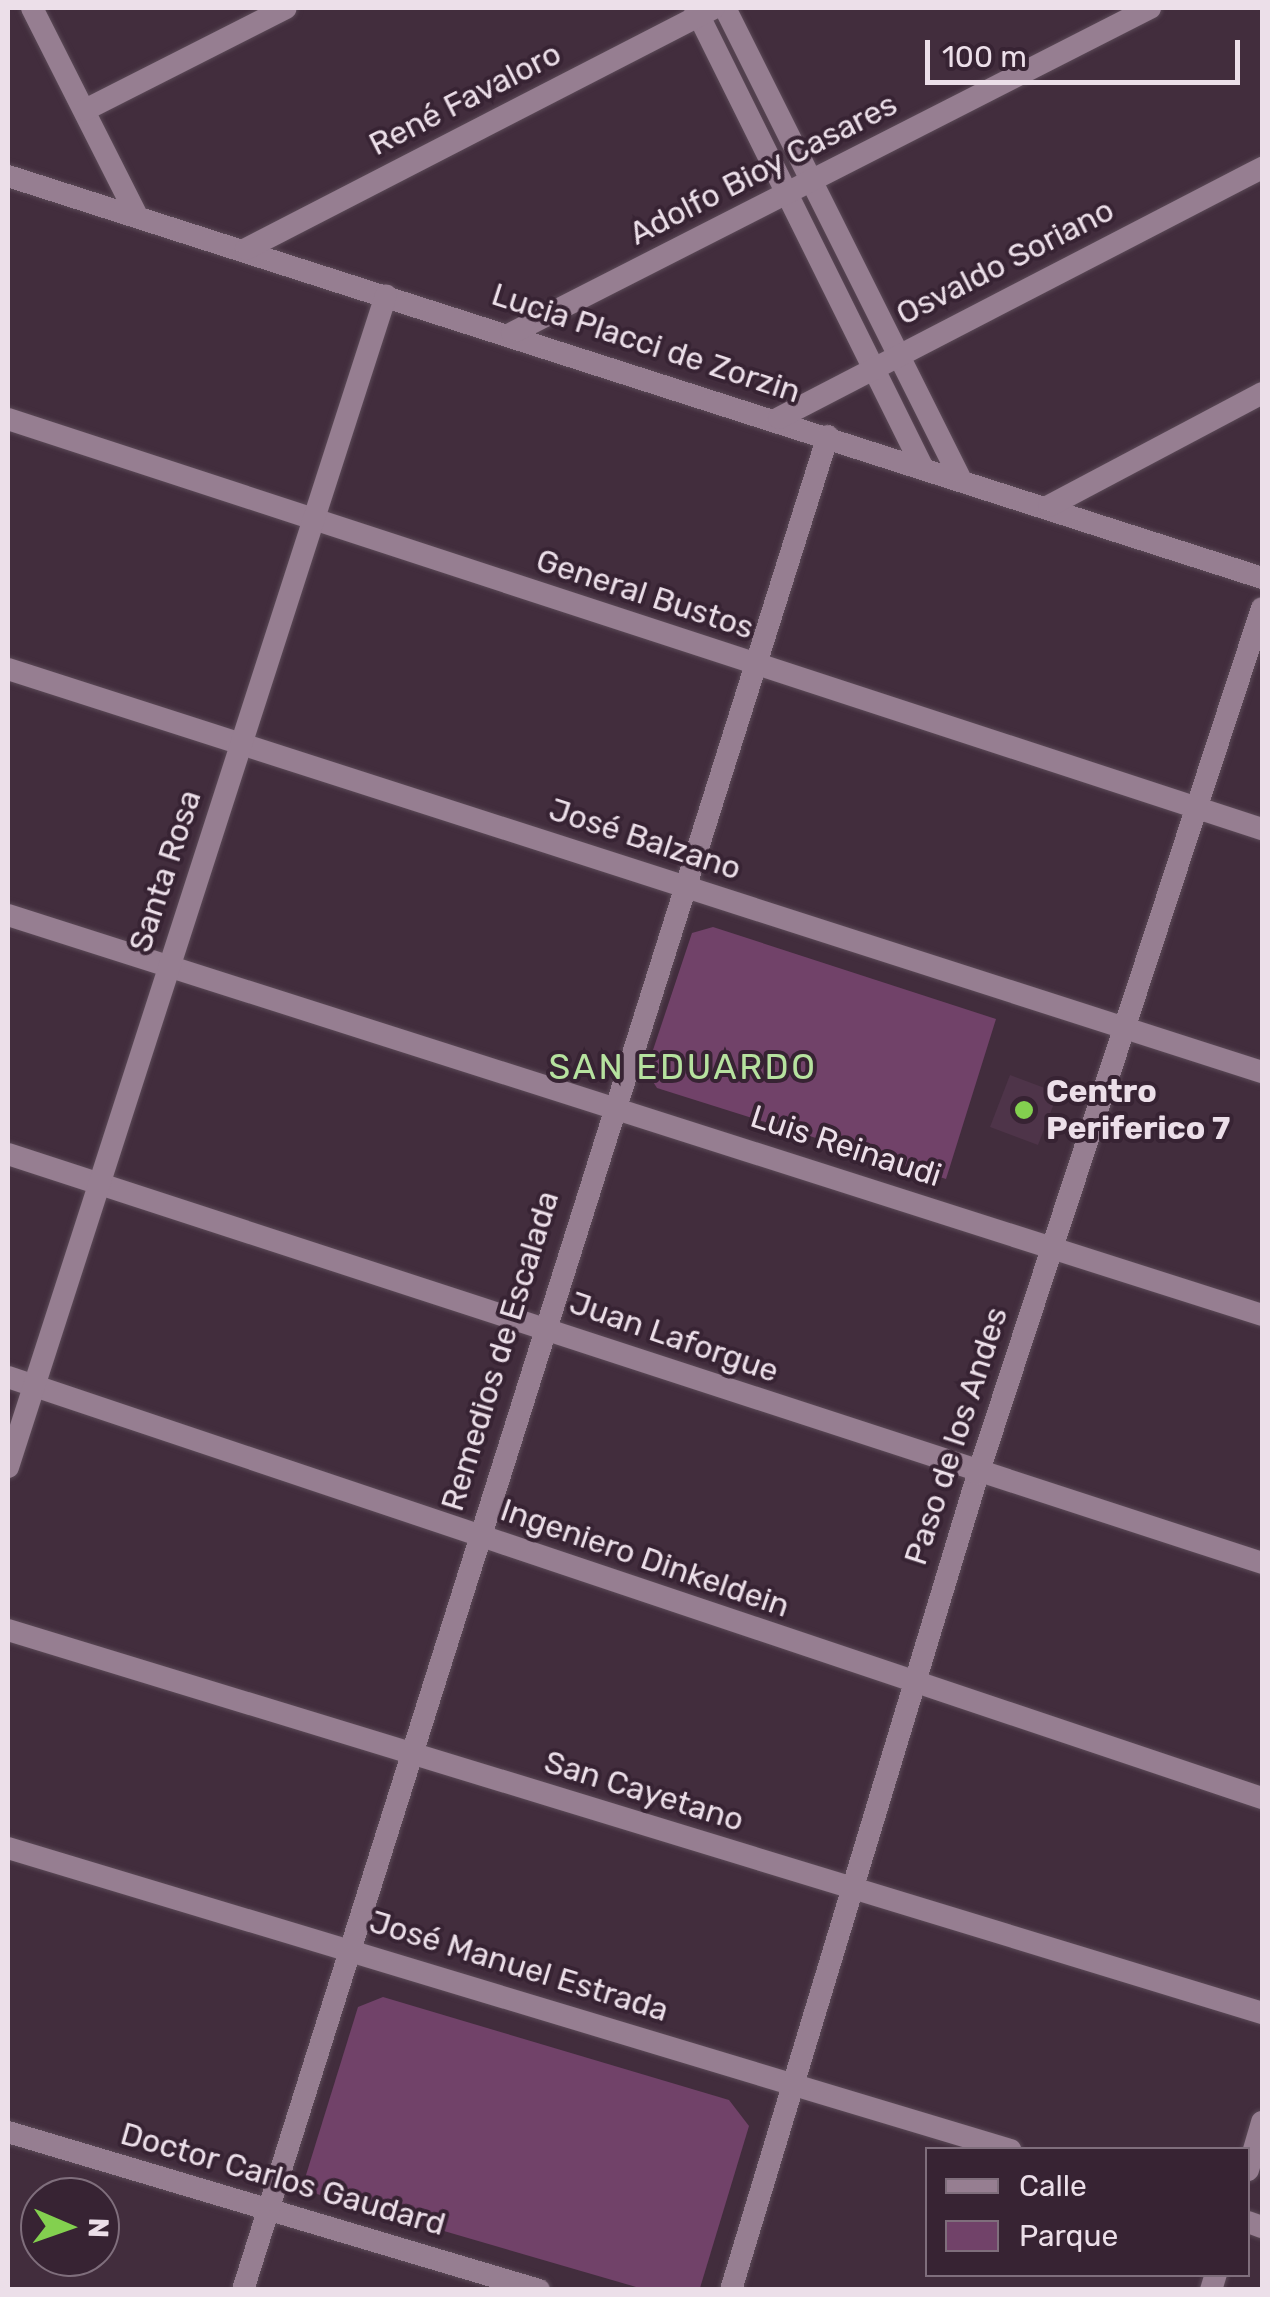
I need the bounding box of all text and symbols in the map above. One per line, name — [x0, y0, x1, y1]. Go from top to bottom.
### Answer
scale bar — [930, 20, 1245, 82]
street label: René Favaloro — [363, 34, 567, 164]
text: 100 m — [942, 39, 1027, 75]
street label: Adolfo Bioy Casares — [622, 85, 904, 253]
street label: Osvaldo Soriano — [890, 191, 1120, 333]
street label: Lucia Placci de Zorzin — [487, 275, 805, 411]
street label: General Bustos — [531, 541, 759, 647]
street label: Santa Rosa — [121, 785, 209, 957]
street label: José Balzano — [544, 790, 746, 888]
district label: SAN EDUARDO — [549, 1046, 817, 1088]
place label: Centro Periferico 7 — [1046, 1073, 1230, 1148]
street label: Luis Reinaudi — [746, 1097, 946, 1195]
marker: Centro Periferico 7 — [1011, 1097, 1037, 1123]
street label: Remedios de Escalada — [433, 1186, 567, 1516]
street label: Juan Laforgue — [565, 1283, 783, 1391]
street label: Paso de los Andes — [896, 1302, 1016, 1570]
street label: Ingeniero Dinkeldein — [496, 1491, 794, 1625]
street label: San Cayetano — [540, 1742, 748, 1840]
street label: José Manuel Estrada — [365, 1902, 673, 2030]
street label: Doctor Carlos Gaudard — [116, 2114, 450, 2244]
legend — [925, 2147, 1250, 2277]
text: Calle — [1019, 2168, 1087, 2204]
north arrow — [20, 2177, 120, 2277]
text: N — [82, 2217, 115, 2239]
text: Parque — [1019, 2218, 1118, 2254]

